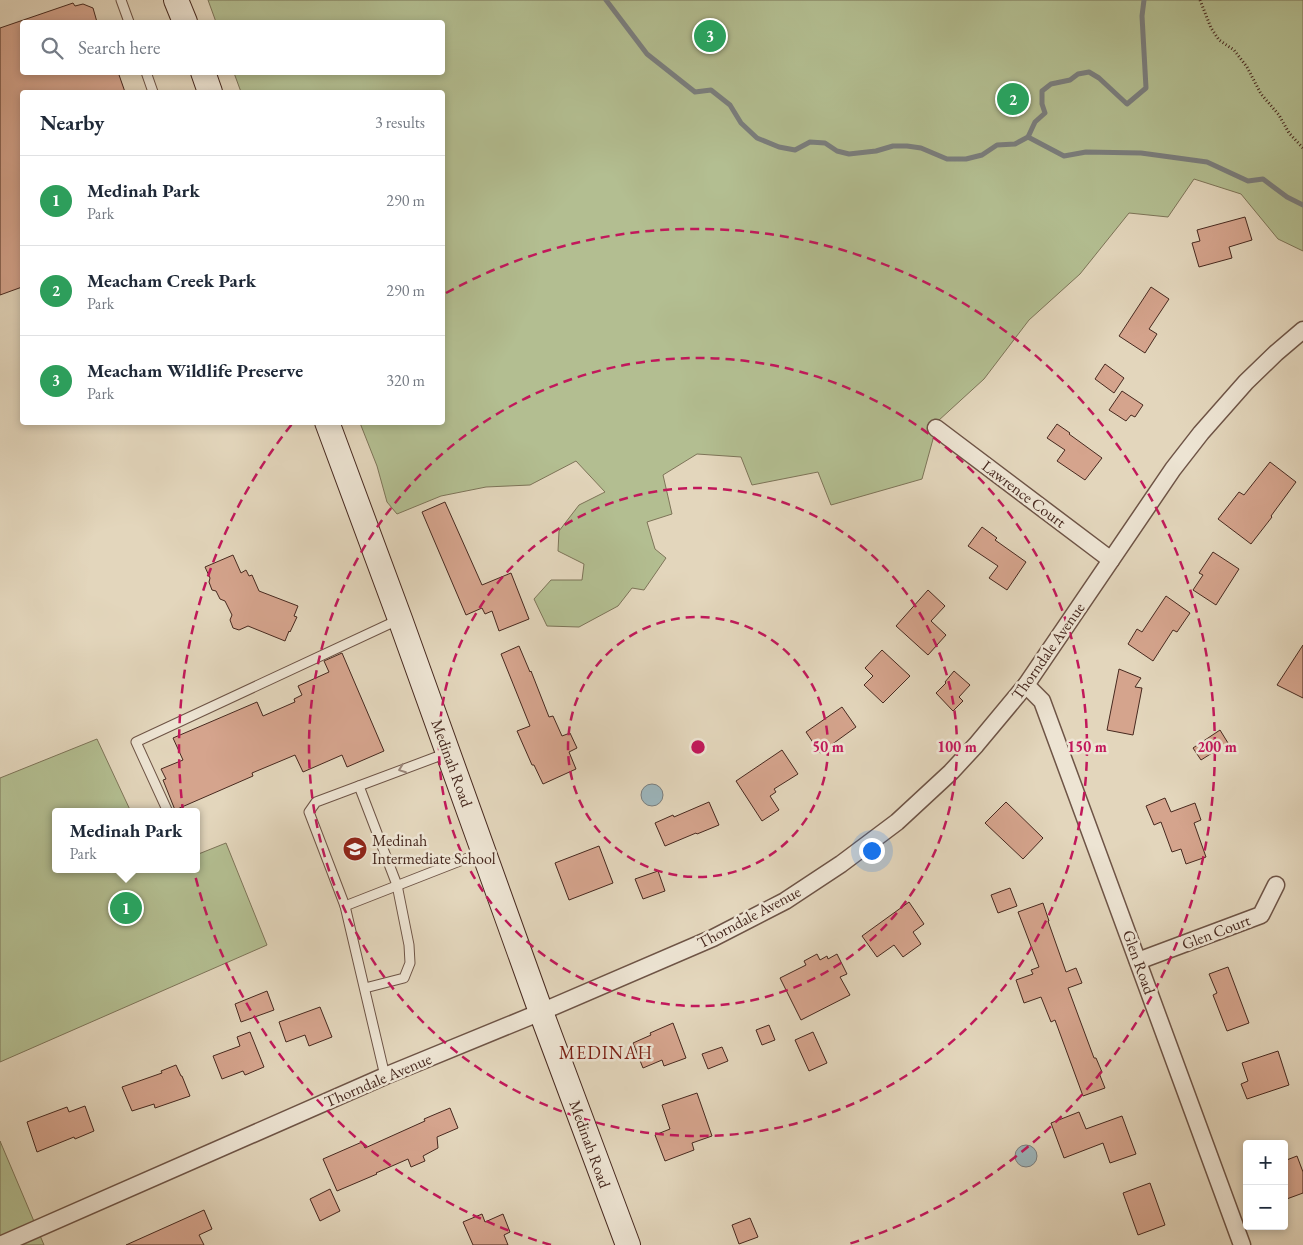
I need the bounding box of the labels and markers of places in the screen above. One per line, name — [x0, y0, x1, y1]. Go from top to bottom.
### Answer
pin: 3 — [694, 17, 726, 55]
pin: 2 — [997, 80, 1029, 118]
centre of rings — [689, 738, 707, 756]
place label: Medinah Intermediate School — [372, 830, 496, 869]
school or university icon: Medinah Intermediate School — [342, 836, 368, 862]
pin: 1 — [110, 889, 142, 927]

